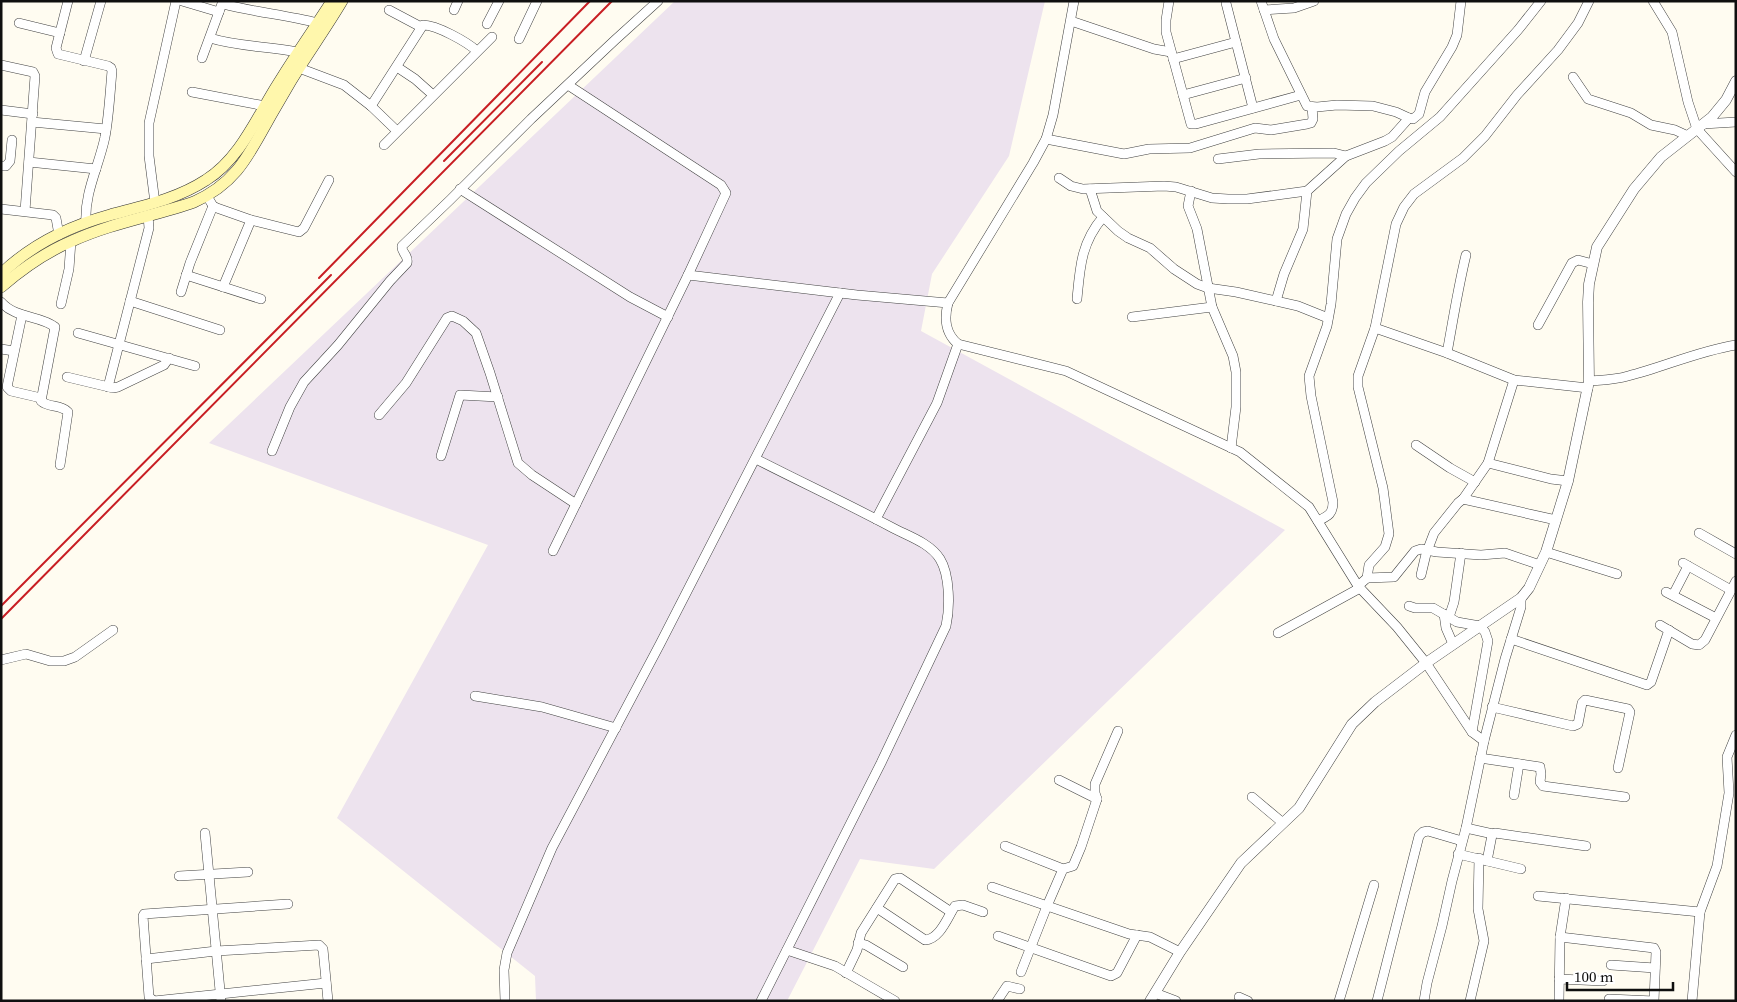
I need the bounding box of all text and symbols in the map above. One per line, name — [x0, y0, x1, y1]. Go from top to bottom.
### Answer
scale bar — [1567, 960, 1673, 992]
text: 100 m — [1574, 966, 1614, 987]

